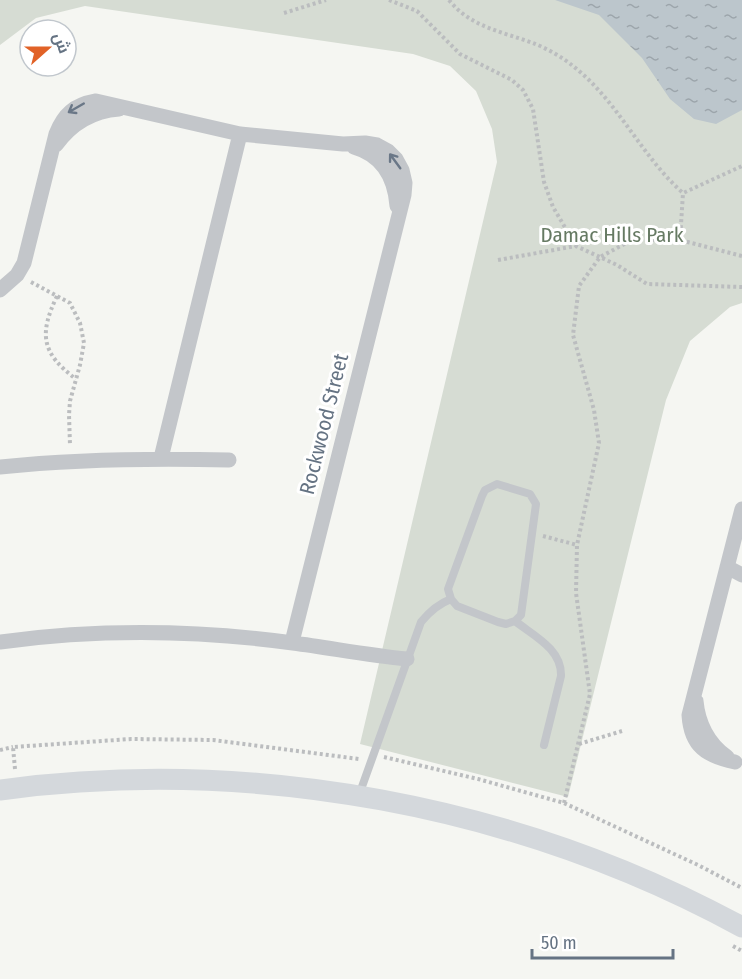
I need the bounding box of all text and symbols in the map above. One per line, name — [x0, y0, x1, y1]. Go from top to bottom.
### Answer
north arrow — [18, 18, 78, 78]
text: ش — [49, 30, 74, 56]
one-way arrow — [68, 102, 85, 114]
one-way arrow — [389, 153, 401, 169]
park label: Damac Hills Park — [541, 222, 684, 248]
street label: Rockwood Street — [294, 351, 354, 497]
scale bar — [532, 922, 673, 960]
text: 50 m — [541, 932, 577, 954]

